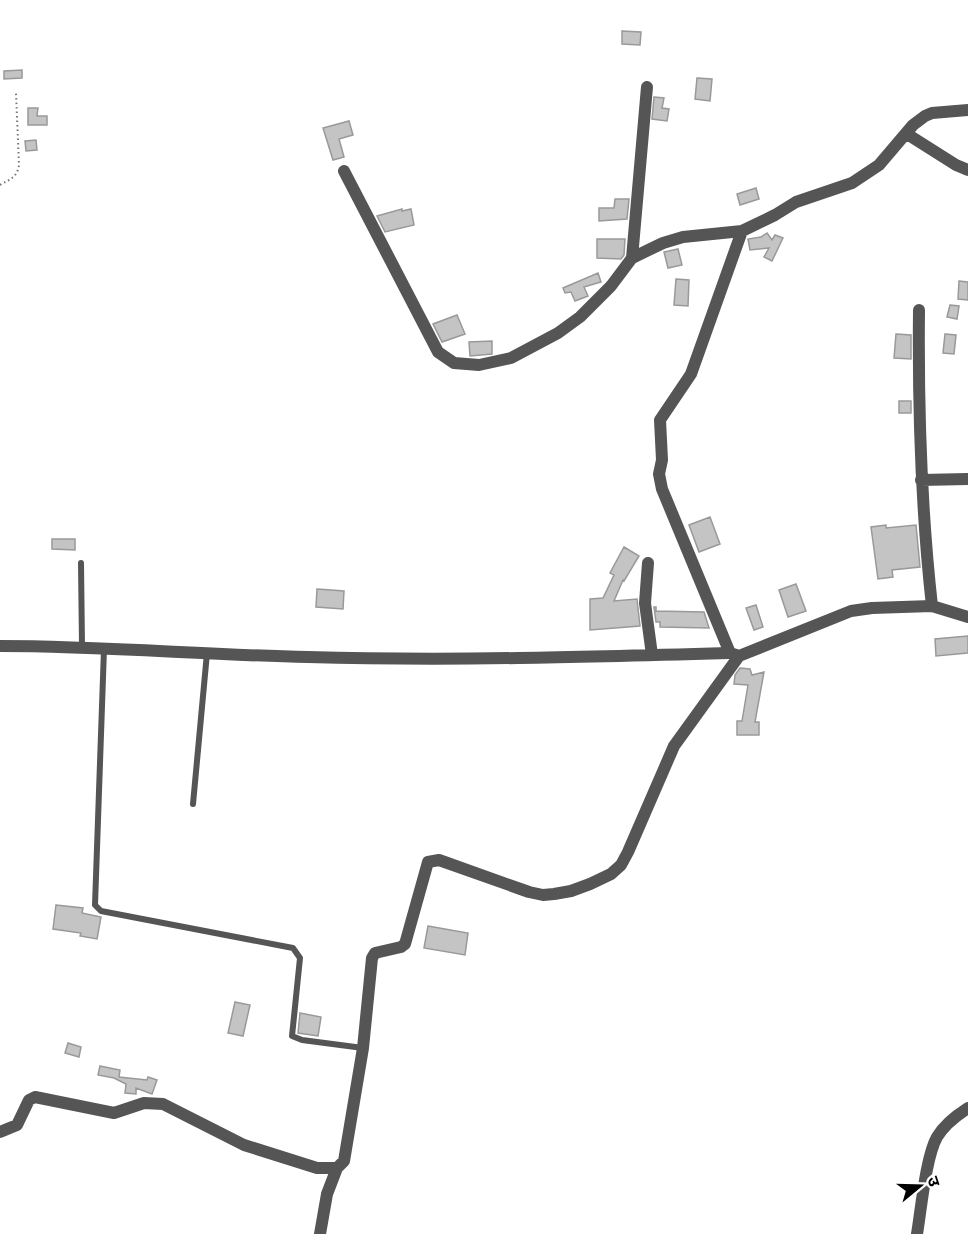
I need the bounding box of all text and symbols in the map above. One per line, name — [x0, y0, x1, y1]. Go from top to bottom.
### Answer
north arrow — [890, 1156, 950, 1216]
text: उ — [921, 1174, 943, 1190]

